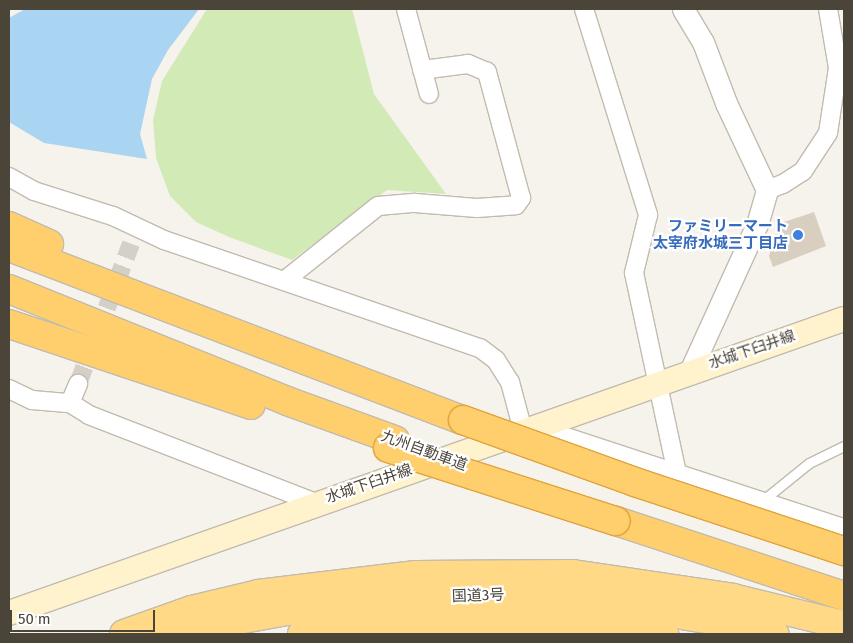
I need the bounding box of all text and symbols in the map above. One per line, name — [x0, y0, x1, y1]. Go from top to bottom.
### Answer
place label: ファミリーマート 太宰府水城三丁目店 — [653, 217, 788, 252]
marker: ファミリーマート 太宰府水城三丁目店 — [792, 229, 804, 241]
street label: 水城下臼井線 — [707, 327, 797, 373]
street label: 九州自動車道 — [379, 427, 469, 475]
street label: 水城下臼井線 — [324, 461, 414, 507]
street label: 国道3号 — [451, 586, 505, 606]
scale bar — [12, 600, 158, 632]
text: 50 m — [18, 610, 51, 628]

